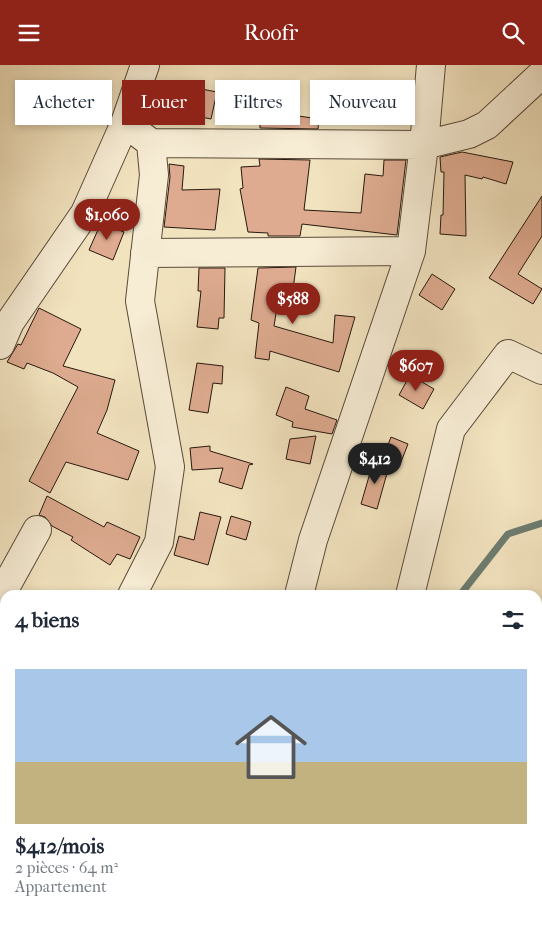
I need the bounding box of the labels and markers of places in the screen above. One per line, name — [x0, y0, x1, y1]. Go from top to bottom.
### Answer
pin: $1,060 — [66, 199, 148, 241]
pin: $588 — [263, 283, 323, 325]
pin: $607 — [386, 349, 446, 392]
pin: $412 — [345, 443, 405, 485]

